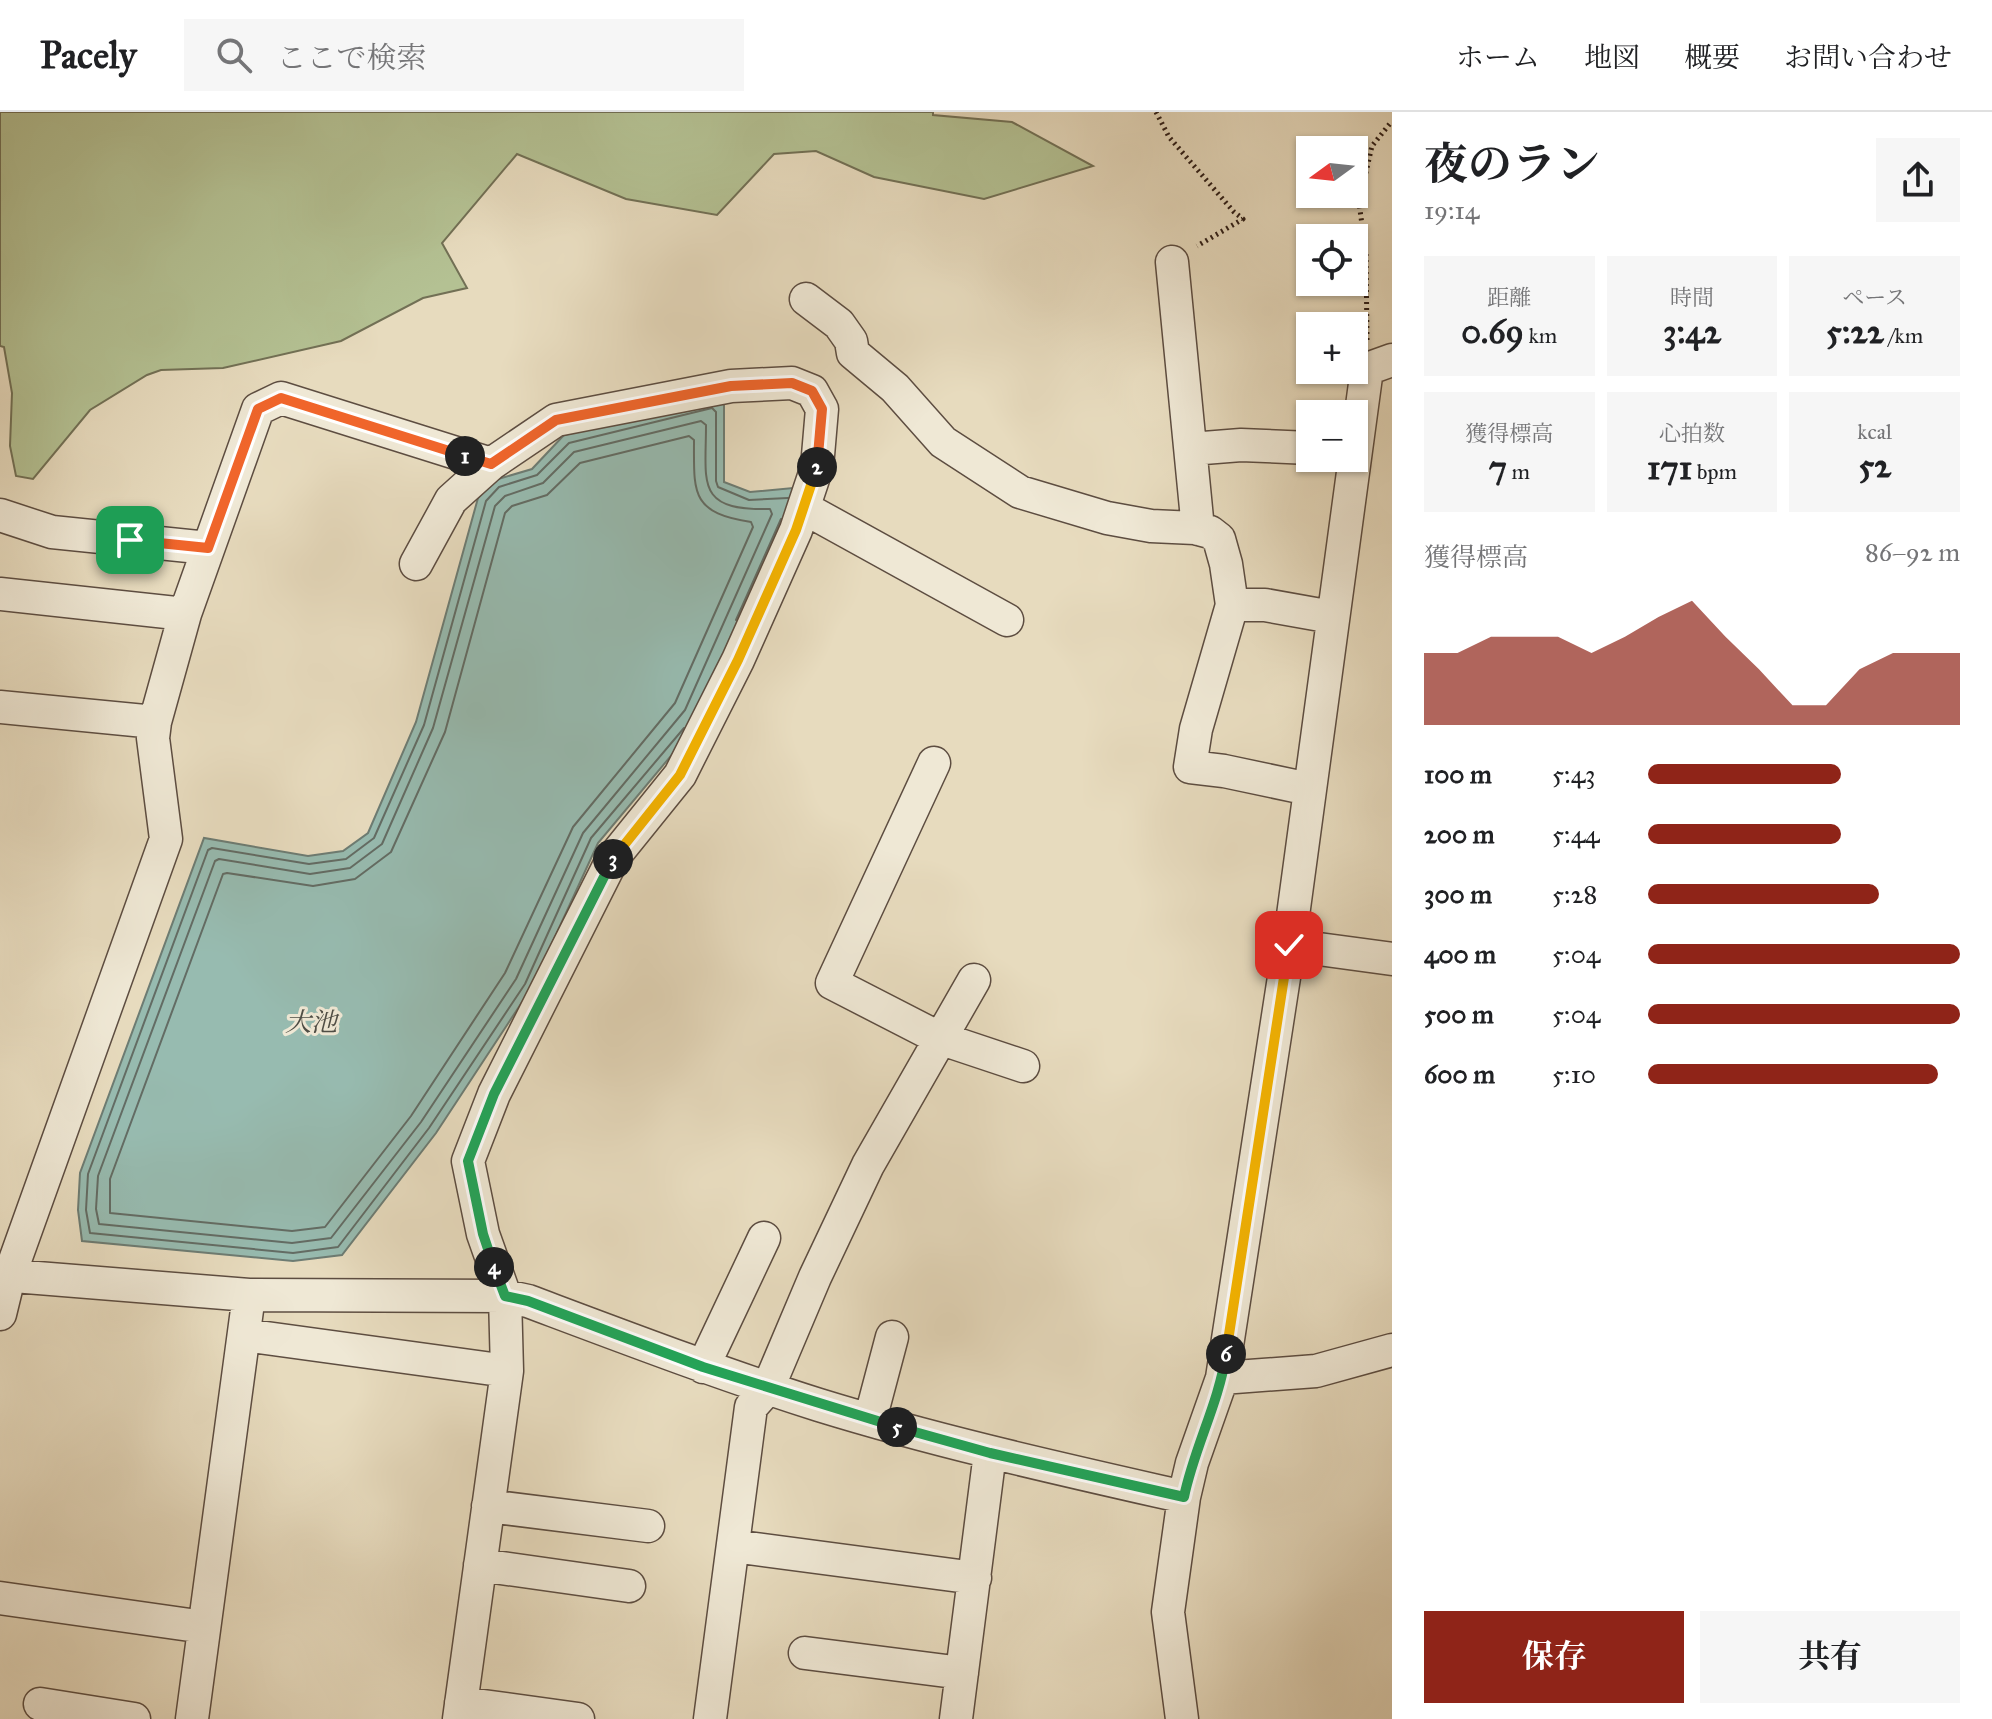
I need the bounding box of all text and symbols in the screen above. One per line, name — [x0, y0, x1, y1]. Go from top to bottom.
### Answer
search box — [184, 19, 744, 91]
text: Pacely — [40, 32, 136, 78]
icon: search — [212, 33, 256, 77]
text: ここで検索 — [276, 40, 426, 76]
text: ホーム — [1456, 40, 1540, 75]
text: 地図 — [1584, 40, 1640, 75]
text: 概要 — [1684, 40, 1740, 75]
text: お問い合わせ — [1784, 40, 1952, 75]
north arrow — [1296, 136, 1368, 208]
map controls — [1296, 136, 1368, 472]
text: 夜のラン — [1424, 137, 1600, 191]
button: share — [1876, 138, 1960, 222]
text: 19:14 — [1424, 194, 1479, 226]
button: locate — [1296, 224, 1368, 296]
text: 距離 — [1487, 284, 1531, 311]
text: 時間 — [1670, 284, 1714, 311]
text: ペース — [1842, 284, 1907, 311]
text: 0.69 — [1461, 311, 1524, 352]
text: 3:42 — [1663, 311, 1721, 352]
text: 5:22 — [1826, 311, 1884, 352]
button: + — [1296, 312, 1368, 384]
text: km — [1524, 322, 1557, 349]
text: /km — [1884, 322, 1923, 349]
button: − — [1296, 400, 1368, 472]
text: kcal — [1857, 418, 1892, 445]
text: 獲得標高 — [1465, 420, 1553, 447]
text: 心拍数 — [1659, 420, 1725, 447]
pin: 1 — [445, 436, 485, 476]
text: 1 — [461, 442, 469, 469]
text: 52 — [1858, 445, 1891, 486]
pin: 2 — [797, 447, 837, 487]
text: 7 — [1489, 447, 1507, 488]
text: 171 — [1647, 447, 1692, 488]
text: 2 — [812, 453, 822, 480]
text: m — [1507, 458, 1530, 485]
text: bpm — [1692, 458, 1737, 485]
pin — [96, 506, 164, 574]
icon: arrive — [108, 518, 152, 562]
text: 86–92 m — [1865, 536, 1960, 568]
text: 獲得標高 — [1424, 541, 1528, 573]
text: 100 m — [1424, 758, 1492, 790]
text: 5:43 — [1552, 758, 1596, 790]
text: 200 m — [1424, 818, 1495, 850]
text: 5:44 — [1552, 818, 1600, 850]
pin: 3 — [593, 839, 633, 879]
text: 3 — [609, 845, 617, 872]
text: 300 m — [1424, 878, 1492, 910]
text: 5:28 — [1552, 878, 1597, 910]
pin — [1255, 911, 1323, 979]
icon: check — [1267, 923, 1311, 967]
text: 400 m — [1424, 938, 1496, 970]
text: 5:04 — [1552, 938, 1600, 970]
text: 500 m — [1424, 998, 1494, 1030]
text: 5:04 — [1552, 998, 1600, 1030]
water label: 大池 — [285, 1006, 340, 1038]
text: 600 m — [1424, 1058, 1495, 1090]
text: 5:10 — [1552, 1058, 1596, 1090]
pin: 4 — [474, 1247, 514, 1287]
text: 4 — [488, 1253, 500, 1280]
pin: 6 — [1206, 1334, 1246, 1374]
text: 6 — [1220, 1340, 1232, 1367]
pin: 5 — [877, 1407, 917, 1447]
text: 5 — [892, 1413, 902, 1440]
button: 保存 — [1424, 1611, 1684, 1703]
button: 共有 — [1700, 1611, 1960, 1703]

